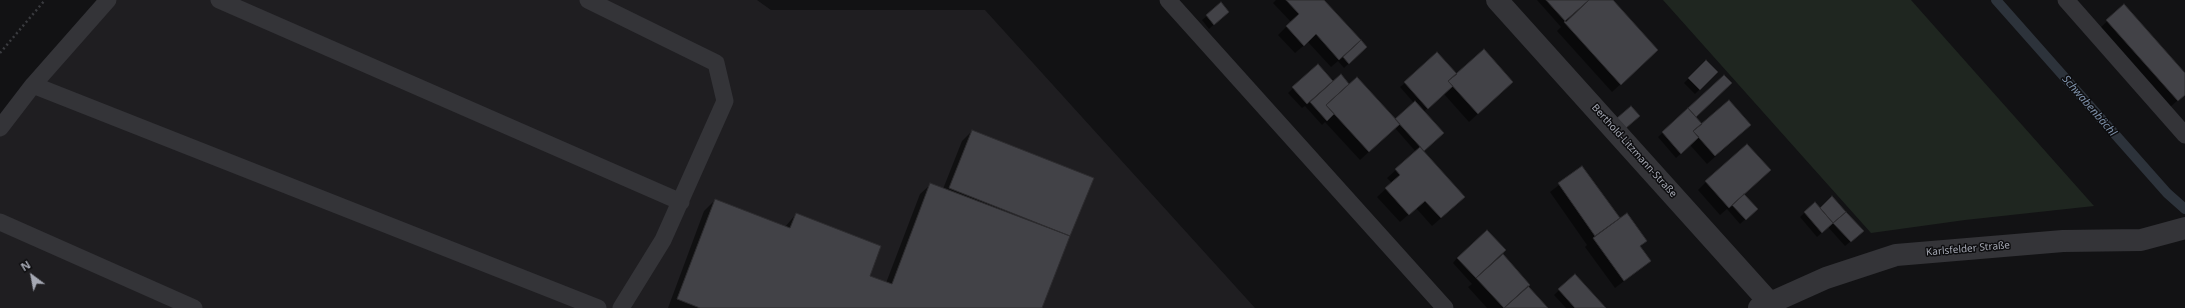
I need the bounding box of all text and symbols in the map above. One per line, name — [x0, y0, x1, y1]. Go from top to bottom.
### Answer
water label: Schwabenbächl — [2059, 73, 2119, 139]
street label: Berthold-Litzmann-Straße — [1589, 102, 1679, 200]
street label: Karlsfelder Straße — [1926, 239, 2010, 259]
north arrow — [12, 256, 52, 296]
text: N — [18, 257, 33, 274]

